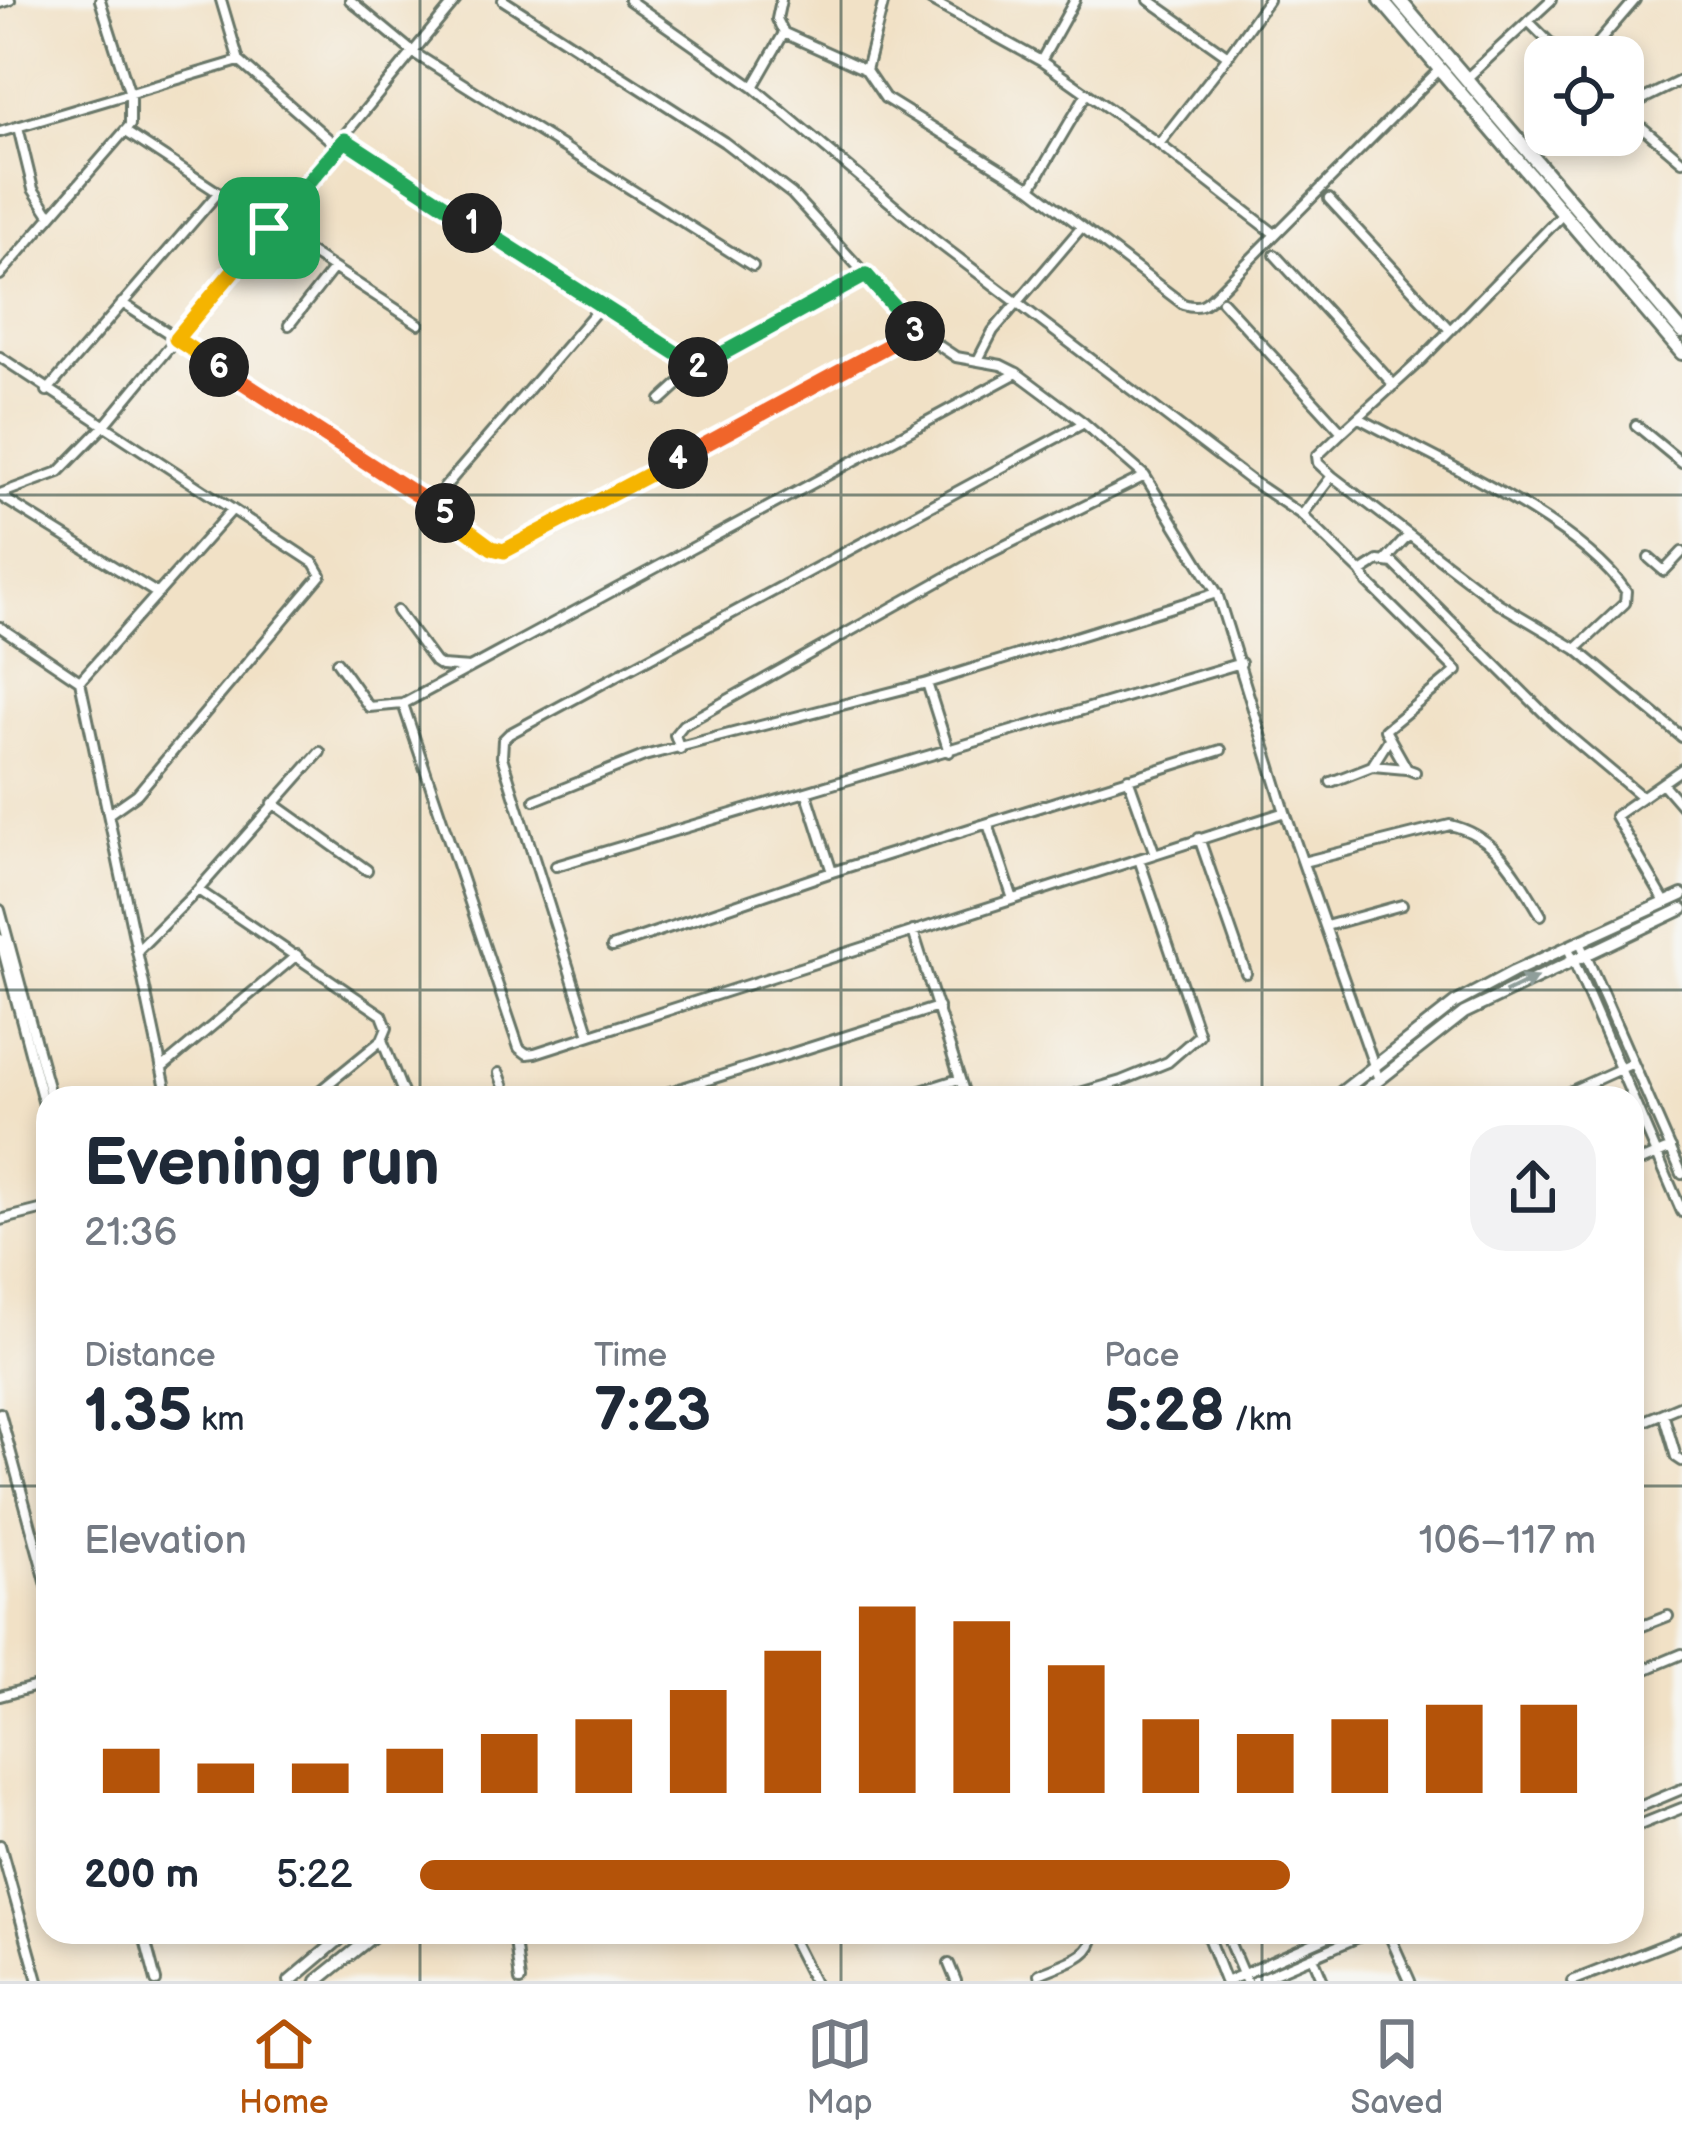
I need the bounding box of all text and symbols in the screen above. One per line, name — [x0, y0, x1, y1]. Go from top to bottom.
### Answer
map controls — [1524, 36, 1644, 156]
button: locate — [1524, 36, 1644, 156]
pin — [218, 177, 320, 279]
pin: 1 — [442, 193, 502, 253]
icon: arrive — [236, 195, 302, 261]
text: 1 — [465, 203, 479, 243]
pin: 3 — [885, 301, 945, 361]
text: 3 — [905, 311, 925, 351]
pin: 6 — [189, 337, 249, 397]
pin: 2 — [668, 337, 728, 397]
text: 6 — [209, 347, 229, 387]
text: 2 — [688, 347, 708, 387]
pin: 4 — [648, 429, 708, 489]
text: 4 — [668, 439, 688, 479]
pin: 5 — [415, 483, 475, 543]
text: 5 — [435, 493, 455, 533]
one-way arrow — [1504, 975, 1539, 995]
text: Evening run — [84, 1125, 440, 1204]
button: share — [1470, 1125, 1596, 1251]
text: 21:36 — [84, 1210, 177, 1257]
text: Distance — [84, 1336, 216, 1376]
text: Time — [594, 1336, 667, 1376]
text: Pace — [1104, 1336, 1179, 1376]
text: 1.35 — [84, 1376, 192, 1448]
text: 7:23 — [594, 1376, 711, 1448]
text: 5:28 — [1104, 1376, 1225, 1448]
text: km — [192, 1400, 245, 1440]
text: /km — [1225, 1400, 1292, 1440]
text: Elevation — [84, 1518, 247, 1565]
text: 106–117 m — [1419, 1518, 1596, 1565]
text: 200 m — [84, 1852, 199, 1899]
text: 5:22 — [276, 1852, 352, 1899]
tab: Home — [239, 2011, 329, 2123]
tab: Map — [806, 2011, 873, 2123]
tab: Saved — [1351, 2011, 1443, 2123]

